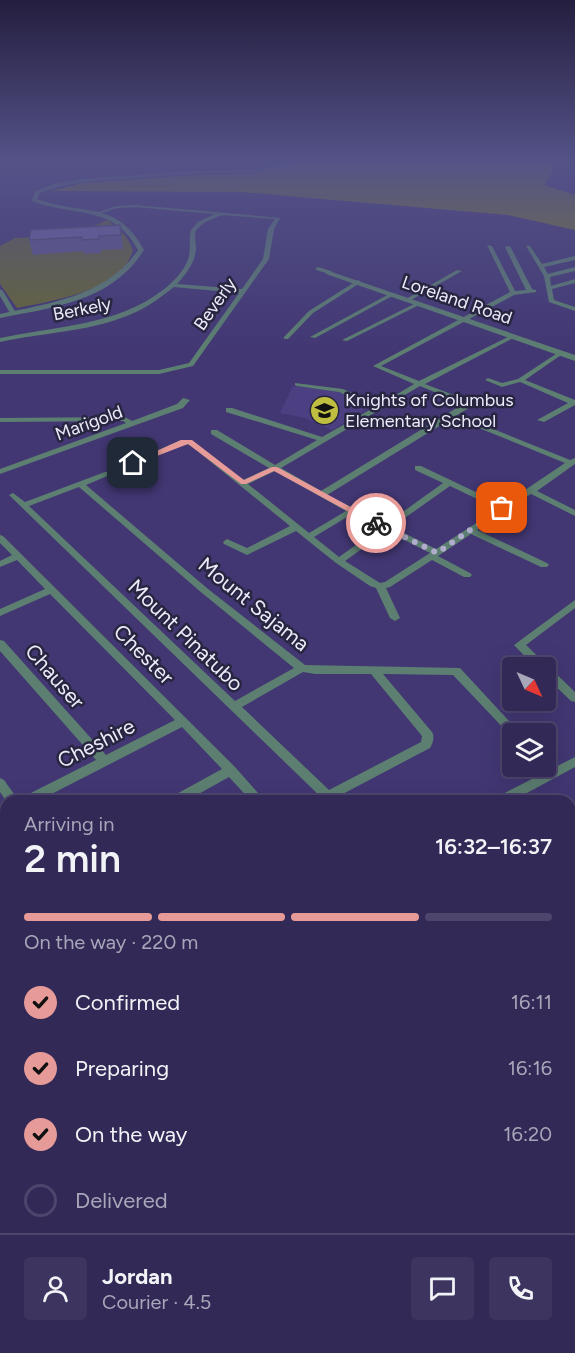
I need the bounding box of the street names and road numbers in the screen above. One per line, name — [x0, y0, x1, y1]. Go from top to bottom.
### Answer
street label: Loreland Road — [399, 271, 515, 329]
street label: Beverly — [189, 273, 241, 335]
street label: Berkely — [51, 293, 113, 325]
street label: Marigold — [52, 401, 126, 445]
street label: Mount Sajama — [194, 552, 314, 656]
street label: Mount Pinatubo — [123, 574, 249, 696]
street label: Chester — [109, 619, 179, 689]
street label: Chauser — [20, 639, 90, 713]
street label: Cheshire — [53, 713, 139, 773]

